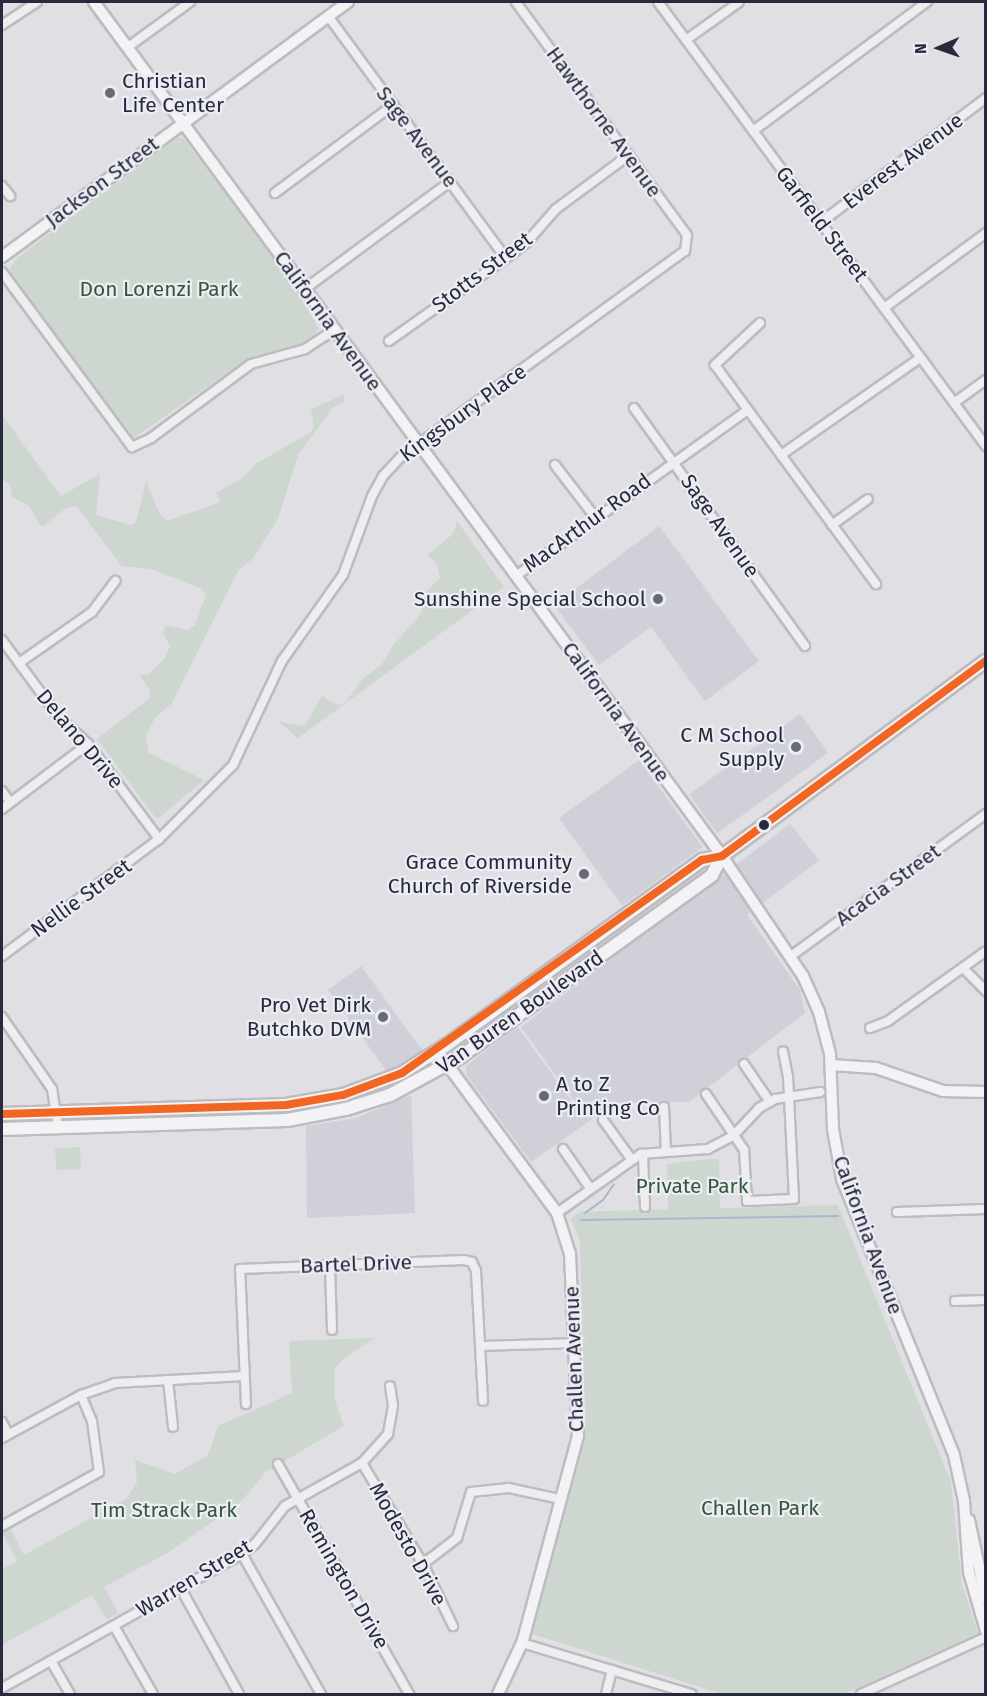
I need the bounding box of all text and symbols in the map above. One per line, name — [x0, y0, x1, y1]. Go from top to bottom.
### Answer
north arrow — [909, 18, 969, 78]
street label: Hawthorne Avenue — [541, 42, 667, 202]
text: N — [911, 43, 930, 54]
place label: Christian Life Center — [122, 68, 224, 118]
street label: Sage Avenue — [371, 82, 463, 192]
marker: Christian Life Center — [103, 86, 117, 100]
street label: Everest Avenue — [838, 108, 968, 214]
street label: Jackson Street — [40, 131, 164, 233]
street label: Garfield Street — [771, 162, 873, 286]
street label: Stotts Street — [427, 226, 537, 318]
street label: California Avenue — [269, 246, 387, 396]
park label: Don Lorenzi Park — [79, 276, 239, 302]
street label: Kingsbury Place — [395, 359, 531, 467]
street label: MacArthur Road — [518, 468, 656, 578]
street label: Sage Avenue — [675, 470, 765, 582]
place label: Sunshine Special School — [414, 586, 646, 612]
marker: Sunshine Special School — [651, 592, 665, 606]
street label: California Avenue — [557, 637, 675, 787]
street label: Delano Drive — [31, 684, 129, 794]
place label: C M School Supply — [680, 722, 784, 772]
marker: C M School Supply — [789, 740, 803, 754]
unlabelled marker — [758, 819, 770, 831]
street label: Acacia Street — [831, 839, 945, 931]
place label: Grace Community Church of Riverside — [388, 849, 572, 899]
street label: Nellie Street — [26, 853, 136, 943]
marker: Grace Community Church of Riverside — [577, 867, 591, 881]
street label: Van Buren Boulevard — [432, 945, 608, 1079]
place label: Pro Vet Dirk Butchko DVM — [247, 992, 371, 1042]
marker: Pro Vet Dirk Butchko DVM — [376, 1010, 390, 1024]
place label: A to Z Printing Co — [556, 1071, 660, 1121]
marker: A to Z Printing Co — [537, 1089, 551, 1103]
street label: California Avenue — [828, 1152, 908, 1318]
park label: Private Park — [636, 1173, 748, 1199]
street label: Bartel Drive — [300, 1249, 412, 1279]
street label: Challen Avenue — [559, 1285, 589, 1433]
street label: Modesto Drive — [364, 1478, 452, 1610]
park label: Challen Park — [701, 1495, 819, 1521]
park label: Tim Strack Park — [91, 1497, 237, 1523]
street label: Remington Drive — [294, 1504, 394, 1654]
street label: Warren Street — [132, 1534, 256, 1622]

